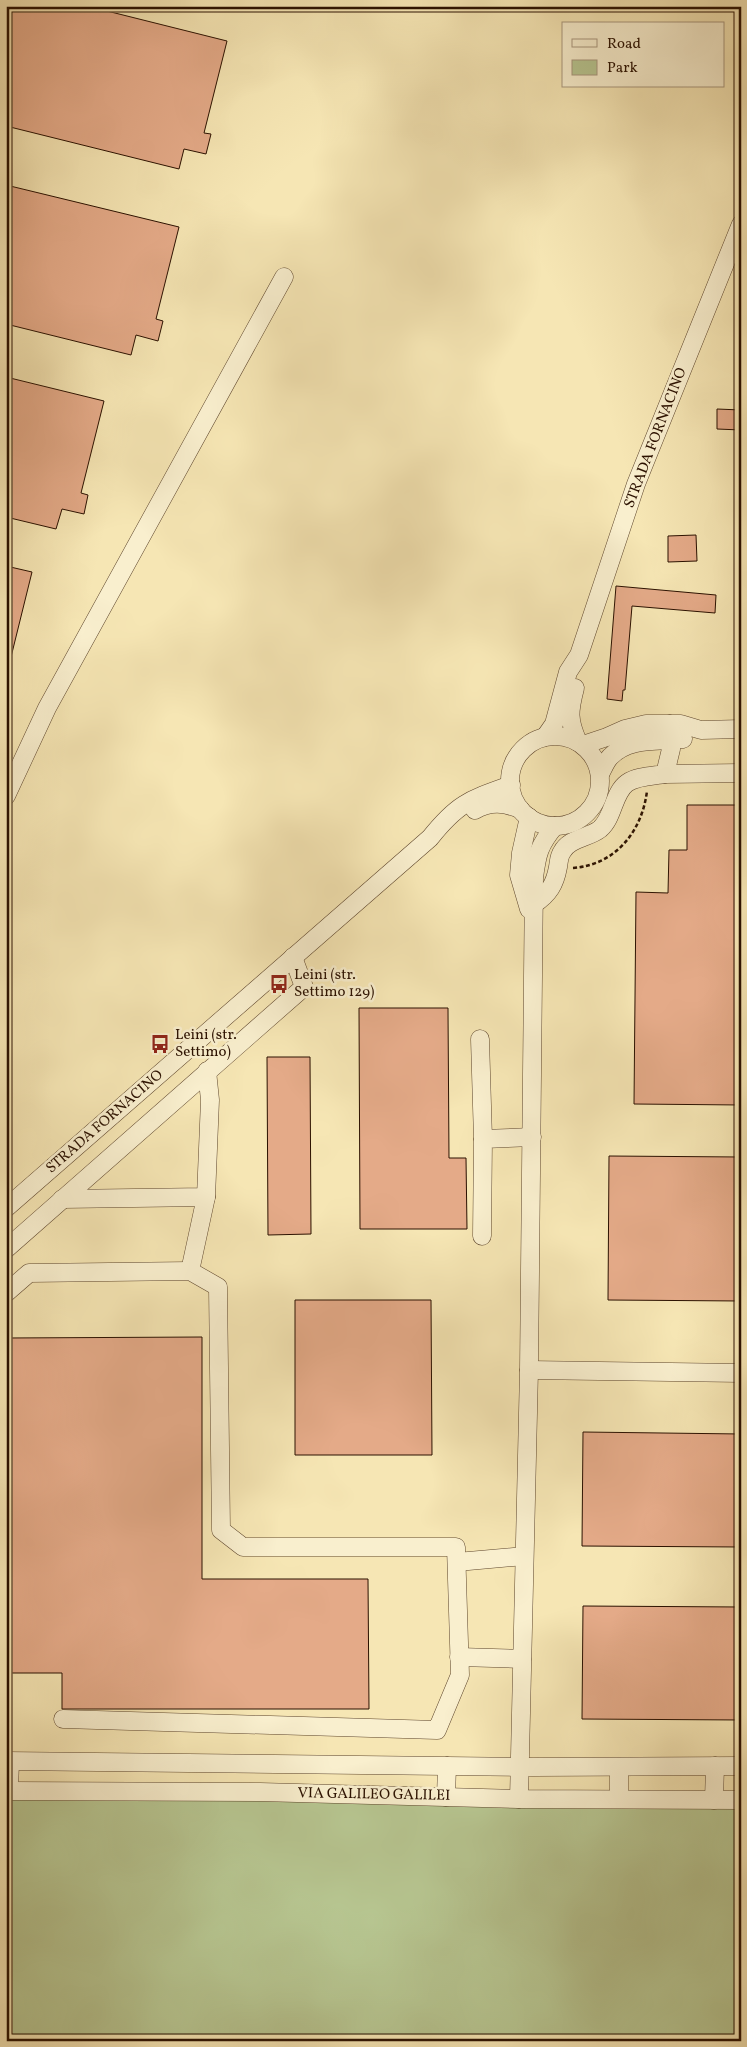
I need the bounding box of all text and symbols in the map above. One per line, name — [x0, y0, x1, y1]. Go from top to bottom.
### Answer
legend — [562, 22, 724, 88]
text: Road — [607, 34, 641, 55]
text: Park — [607, 58, 638, 79]
street label: STRADA FORNACINO — [619, 365, 693, 511]
place label: Leini (str. Settimo 129) — [294, 965, 374, 1003]
bus stop icon: Leini (str. Settimo 129) — [268, 973, 290, 995]
place label: Leini (str. Settimo) — [175, 1025, 237, 1063]
bus stop icon: Leini (str. Settimo) — [149, 1033, 171, 1055]
street label: STRADA FORNACINO — [42, 1065, 168, 1179]
street label: VIA GALILEO GALILEI — [297, 1783, 451, 1807]

